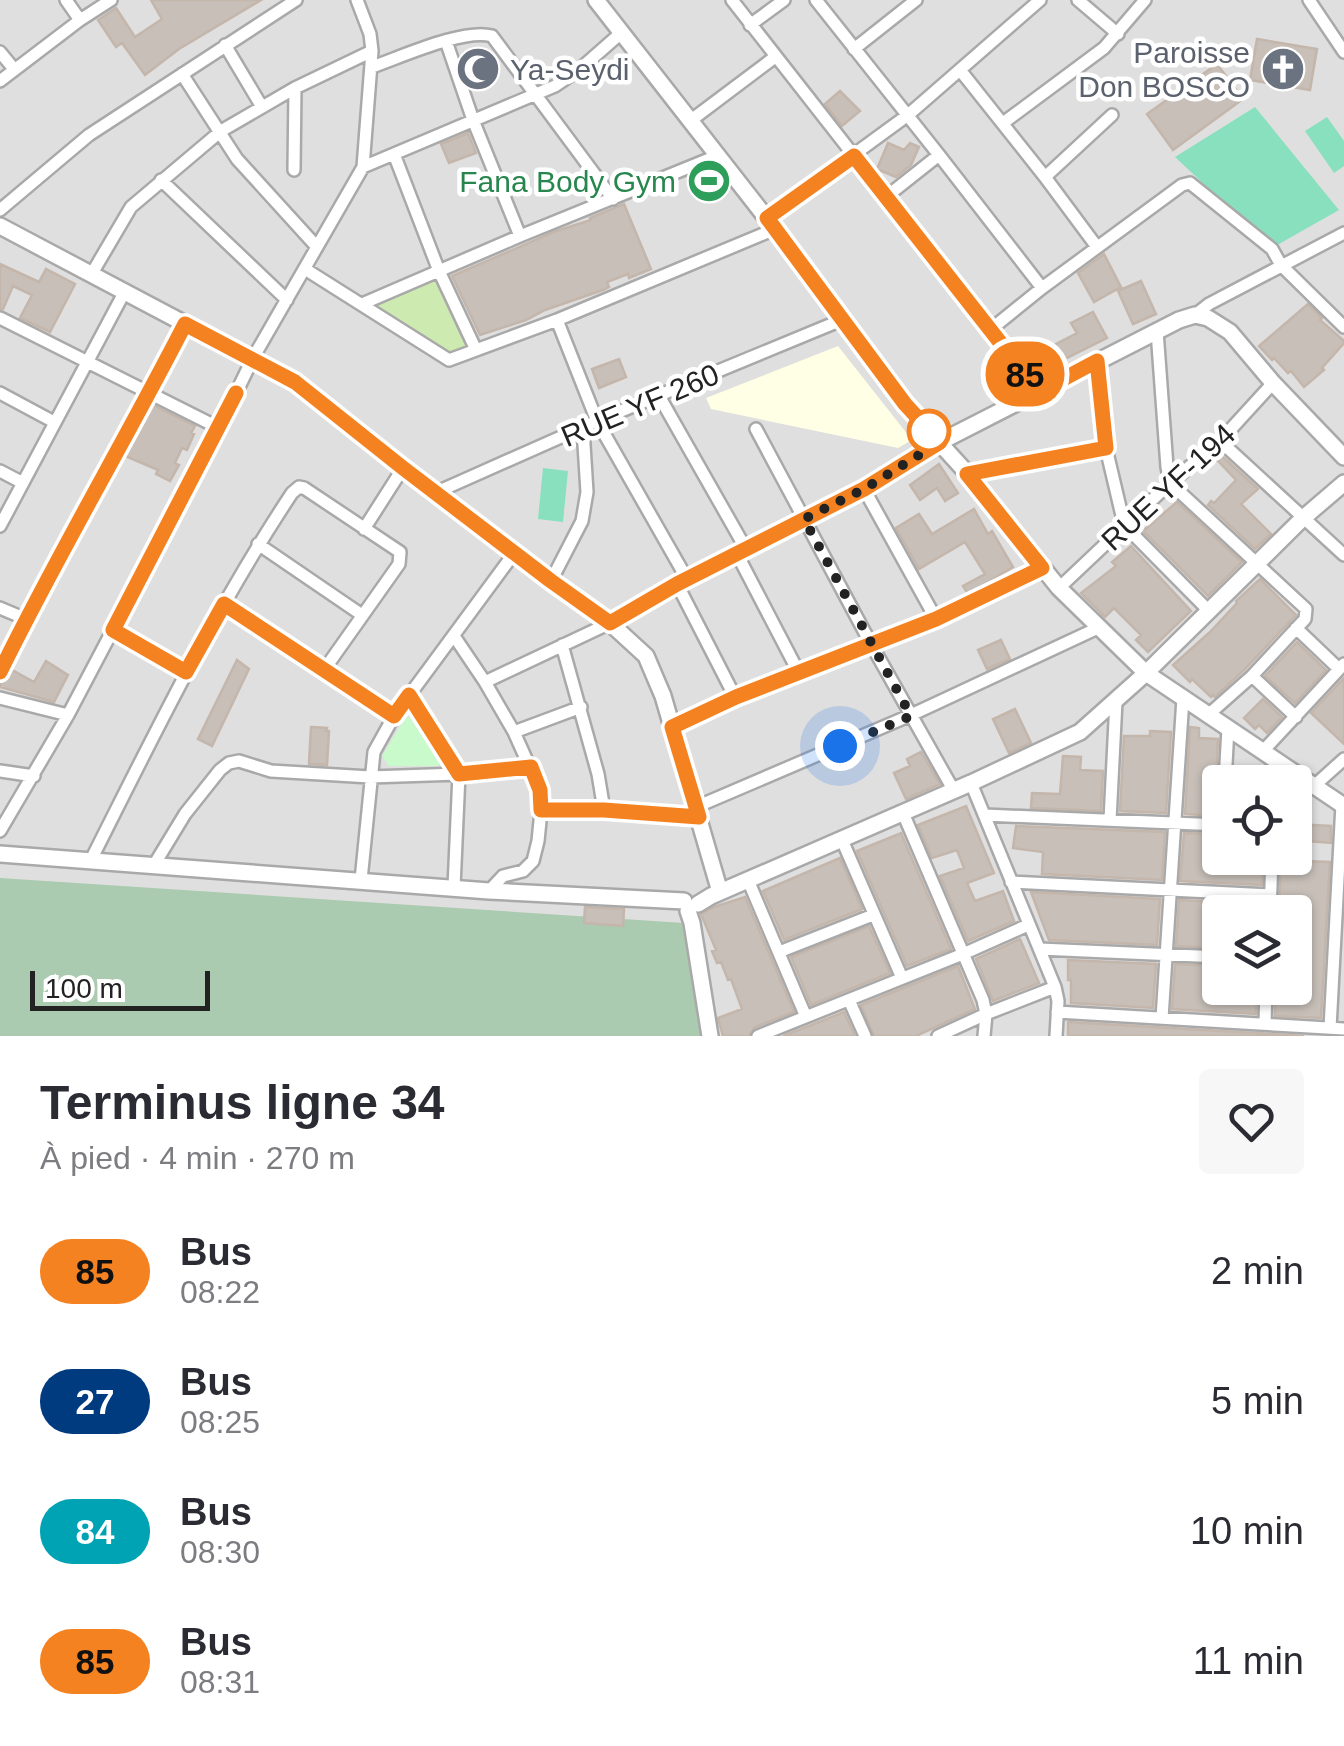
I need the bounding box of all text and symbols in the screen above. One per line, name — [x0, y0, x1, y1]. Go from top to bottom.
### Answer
place label: Paroisse Don BOSCO — [1078, 36, 1250, 103]
mosque icon: Ya-Seydi — [455, 46, 501, 92]
church icon: Paroisse Don BOSCO — [1260, 46, 1306, 92]
place label: Ya-Seydi — [510, 53, 630, 86]
sports icon: Fana Body Gym — [686, 158, 732, 204]
place label: Fana Body Gym — [459, 165, 676, 198]
line badge: 85 — [980, 342, 1070, 406]
text: 85 — [1006, 355, 1044, 394]
street label: RUE YF 260 — [556, 357, 724, 453]
unlabelled marker — [908, 410, 950, 452]
street label: RUE YF-194 — [1095, 417, 1241, 557]
your location — [815, 721, 865, 771]
map controls — [1202, 765, 1312, 1005]
button: locate — [1202, 765, 1312, 875]
button: layers — [1202, 895, 1312, 1005]
scale bar — [30, 966, 210, 1010]
text: 100 m — [45, 973, 123, 1004]
button: heart — [1199, 1069, 1304, 1174]
text: Terminus ligne 34 — [40, 1076, 445, 1129]
text: À pied · 4 min · 270 m — [40, 1140, 355, 1176]
text: Bus — [180, 1231, 252, 1273]
text: 2 min — [1211, 1250, 1304, 1292]
text: 85 — [76, 1252, 114, 1291]
text: 08:22 — [180, 1274, 260, 1310]
text: Bus — [180, 1361, 252, 1403]
text: 5 min — [1211, 1380, 1304, 1422]
text: 27 — [76, 1382, 114, 1421]
text: 08:25 — [180, 1404, 260, 1440]
text: Bus — [180, 1491, 252, 1533]
text: 10 min — [1190, 1510, 1304, 1552]
text: 84 — [76, 1512, 114, 1551]
text: 08:30 — [180, 1534, 260, 1570]
text: Bus — [180, 1621, 252, 1663]
text: 11 min — [1193, 1640, 1304, 1682]
text: 85 — [76, 1642, 114, 1681]
text: 08:31 — [180, 1664, 260, 1700]

